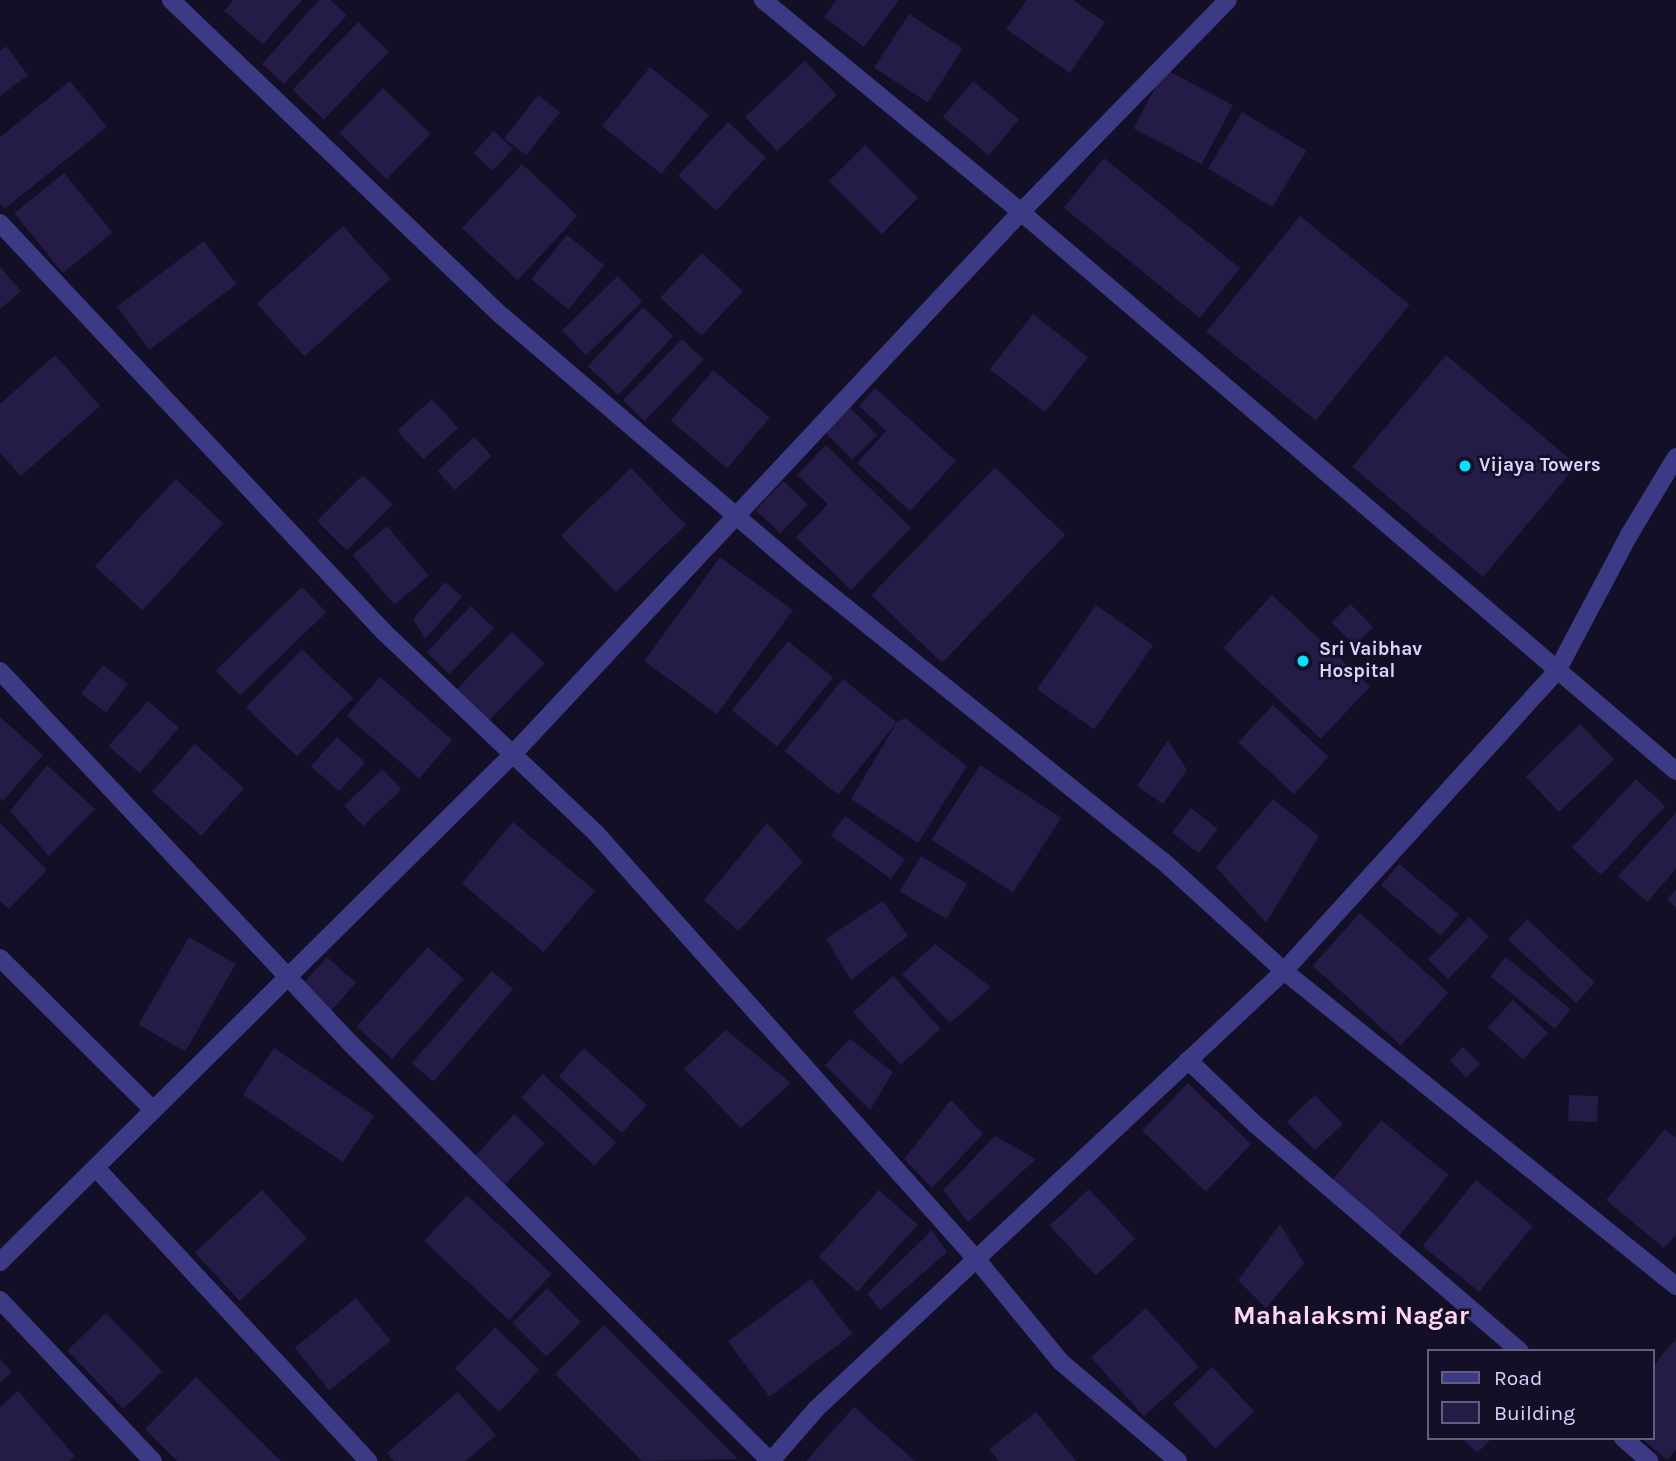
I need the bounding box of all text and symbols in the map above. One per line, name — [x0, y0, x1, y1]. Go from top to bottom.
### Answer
place label: Vijaya Towers — [1479, 455, 1601, 477]
marker: Vijaya Towers — [1457, 458, 1473, 474]
place label: Sri Vaibhav Hospital — [1319, 639, 1422, 683]
marker: Sri Vaibhav Hospital — [1293, 651, 1313, 671]
district label: Mahalaksmi Nagar — [1233, 1300, 1469, 1332]
legend — [1428, 1349, 1655, 1440]
text: Road — [1494, 1366, 1542, 1390]
text: Building — [1494, 1401, 1575, 1425]

